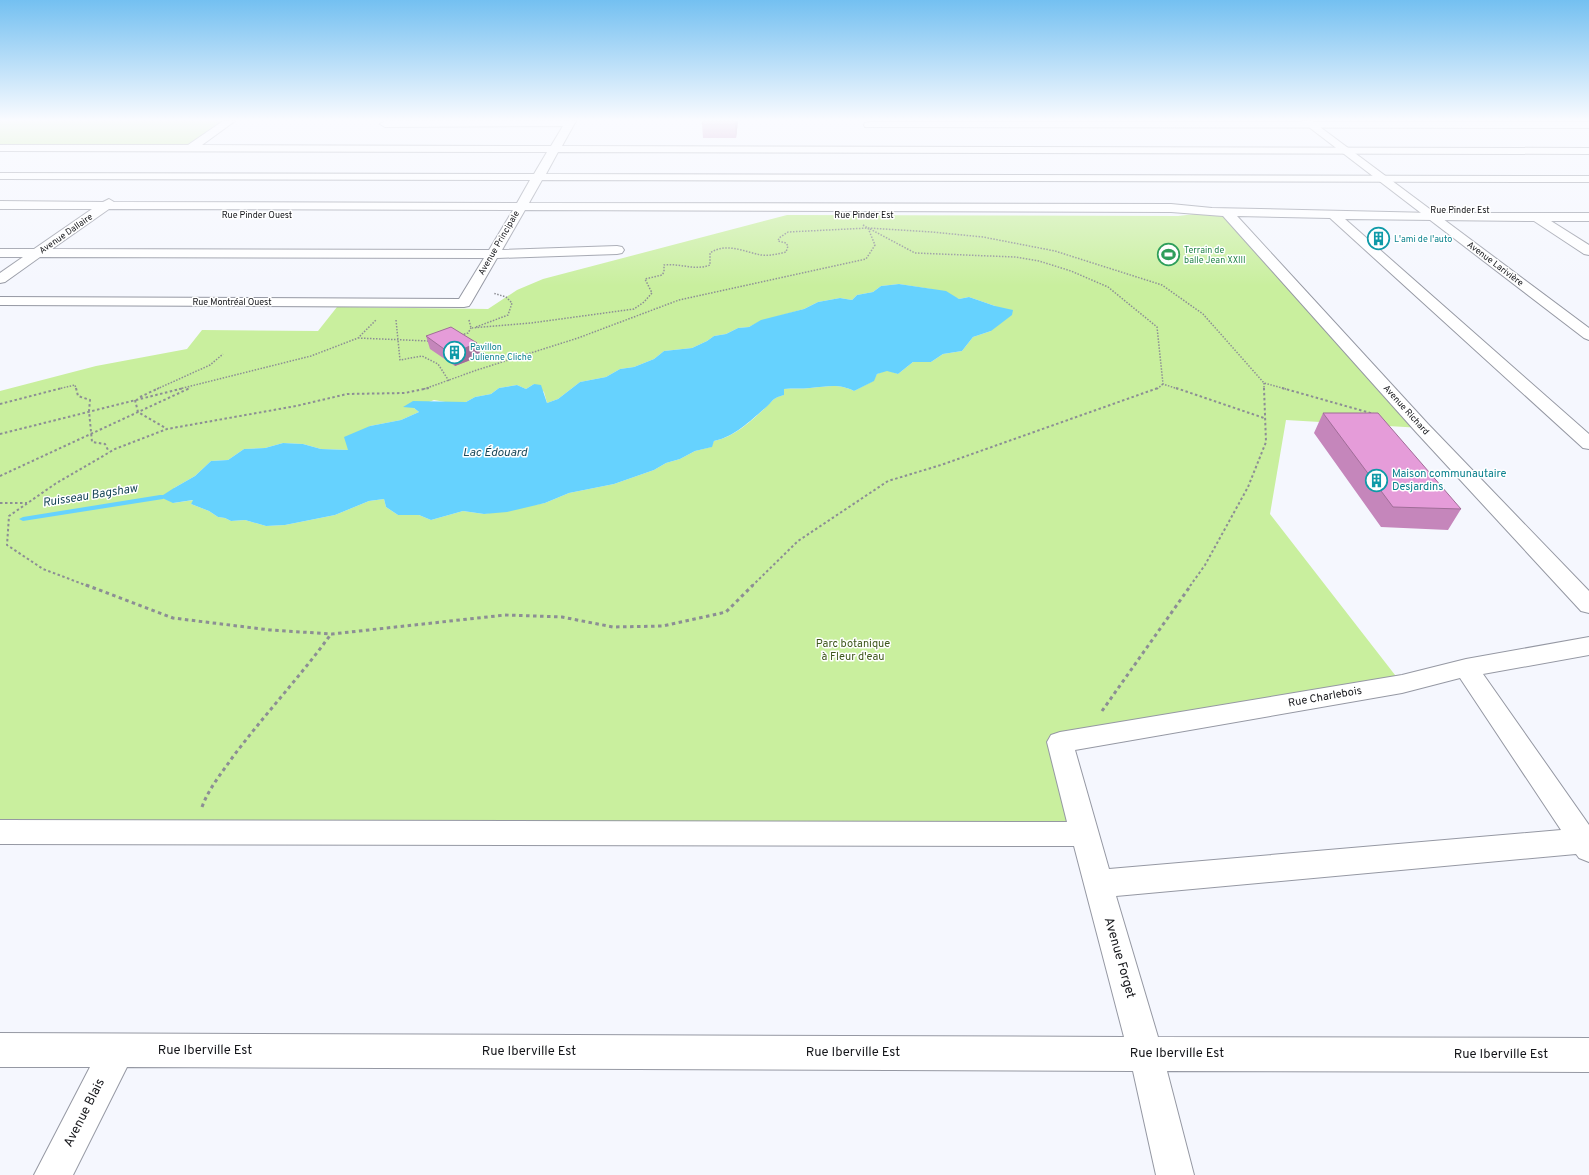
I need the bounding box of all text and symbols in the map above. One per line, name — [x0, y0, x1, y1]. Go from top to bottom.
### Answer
street label: Rue Pinder Est — [1430, 205, 1490, 216]
street label: Avenue Principale — [476, 209, 522, 277]
street label: Rue Pinder Ouest — [222, 210, 292, 221]
street label: Rue Pinder Est — [834, 210, 894, 221]
street label: Avenue Dallaire — [37, 211, 95, 257]
building icon: L'ami de l'auto — [1365, 226, 1391, 252]
place label: L'ami de l'auto — [1394, 234, 1452, 245]
street label: Avenue Larivière — [1465, 239, 1525, 289]
sports icon: Terrain de balle Jean XXIII — [1156, 242, 1182, 268]
place label: Terrain de balle Jean XXIII — [1184, 245, 1246, 266]
street label: Rue Montréal Ouest — [192, 297, 272, 308]
building icon: Pavillon Julienne Cliche — [442, 339, 468, 365]
place label: Pavillon Julienne Cliche — [470, 342, 532, 363]
street label: Avenue Richard — [1381, 383, 1431, 437]
water label: Lac Édouard — [463, 445, 529, 461]
building icon: Maison communautaire Desjardins — [1364, 467, 1390, 493]
place label: Maison communautaire Desjardins — [1392, 467, 1507, 494]
water label: Ruisseau Bagshaw — [41, 480, 139, 511]
park label: Parc botanique à Fleur d'eau — [816, 637, 890, 664]
street label: Rue Charlebois — [1287, 684, 1363, 710]
street label: Avenue Forget — [1100, 916, 1138, 1001]
street label: Rue Iberville Est — [158, 1043, 252, 1059]
street label: Rue Iberville Est — [482, 1044, 576, 1060]
street label: Rue Iberville Est — [806, 1045, 900, 1061]
street label: Rue Iberville Est — [1130, 1046, 1224, 1062]
street label: Rue Iberville Est — [1454, 1047, 1548, 1063]
street label: Avenue Blais — [61, 1076, 109, 1150]

